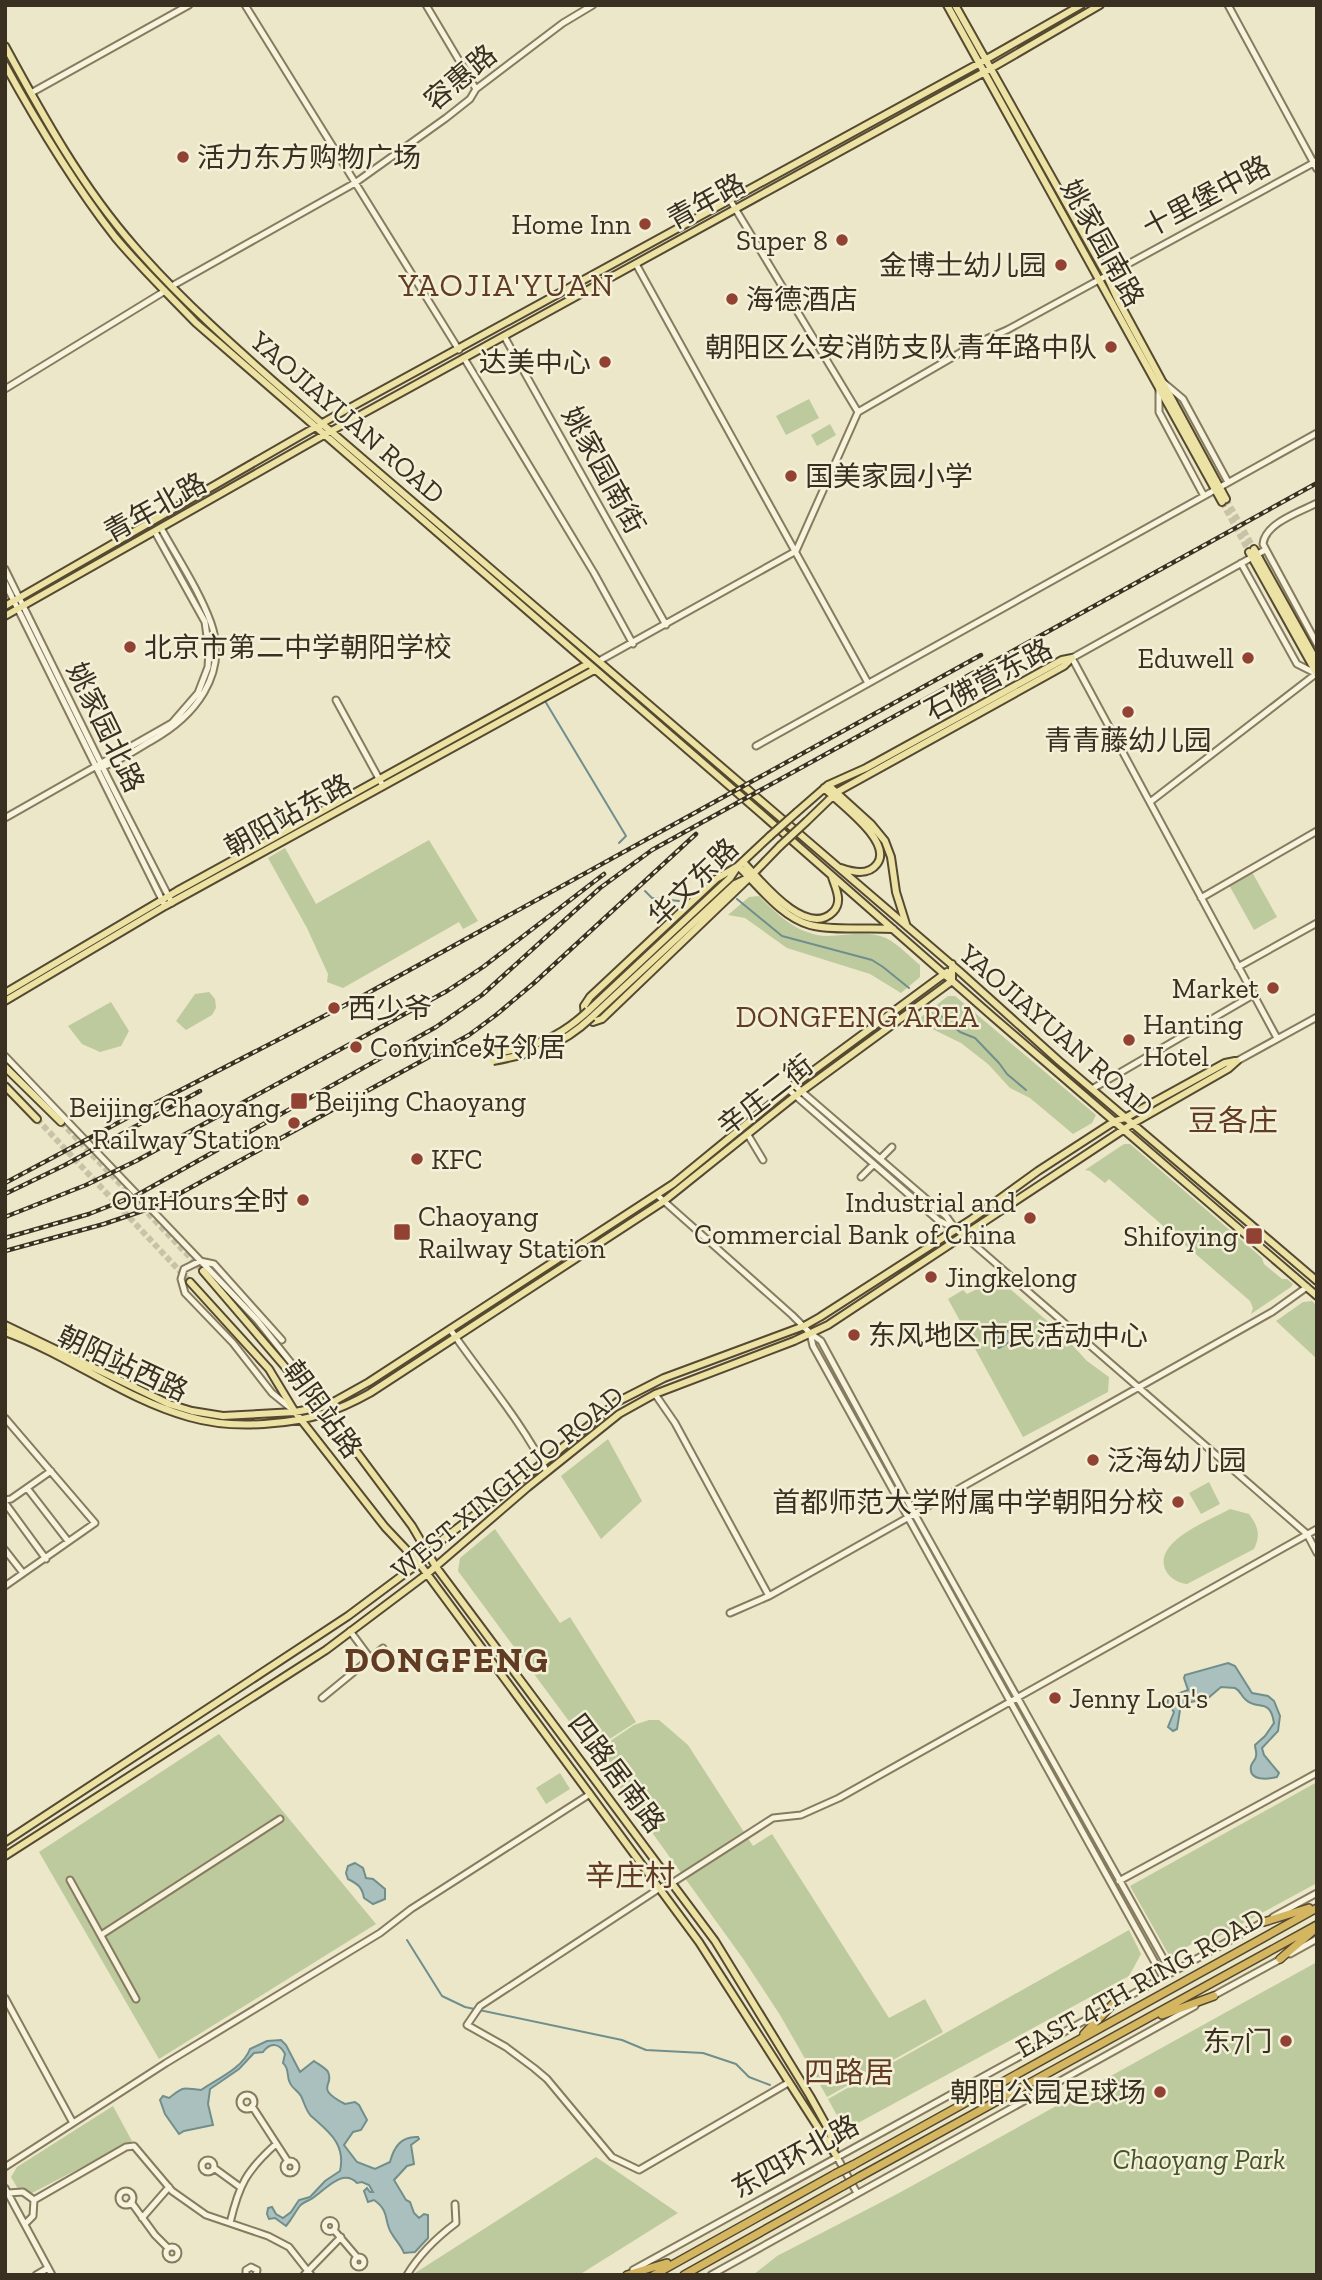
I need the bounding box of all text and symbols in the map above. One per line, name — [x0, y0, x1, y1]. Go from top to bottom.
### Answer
street label: 容惠路 — [418, 38, 503, 117]
place label: 活力东方购物广场 — [197, 141, 421, 174]
marker: 活力东方购物广场 — [175, 149, 191, 165]
street label: 十里堡中路 — [1137, 149, 1276, 244]
street label: 青年路 — [662, 167, 751, 236]
street label: 姚家园南路 — [1054, 174, 1151, 312]
place label: Home Inn — [511, 208, 631, 241]
marker: Home Inn — [637, 216, 653, 232]
place label: Super 8 — [736, 224, 828, 257]
marker: Super 8 — [834, 232, 850, 248]
place label: 金博士幼儿园 — [879, 249, 1047, 282]
marker: 金博士幼儿园 — [1053, 257, 1069, 273]
district label: YAOJIA'YUAN — [397, 266, 616, 304]
place label: 海德酒店 — [746, 283, 858, 316]
marker: 海德酒店 — [724, 291, 740, 307]
street label: YAOJIAYUAN ROAD — [243, 324, 451, 511]
place label: 朝阳区公安消防支队青年路中队 — [705, 331, 1097, 364]
marker: 朝阳区公安消防支队青年路中队 — [1103, 339, 1119, 355]
place label: 达美中心 — [479, 346, 591, 379]
marker: 达美中心 — [597, 354, 613, 370]
street label: 姚家园南街 — [555, 401, 652, 539]
place label: 国美家园小学 — [805, 460, 973, 493]
street label: 青年北路 — [98, 466, 212, 549]
marker: 国美家园小学 — [783, 468, 799, 484]
place label: 北京市第二中学朝阳学校 — [144, 631, 452, 664]
street label: 石佛营东路 — [919, 632, 1058, 727]
marker: 北京市第二中学朝阳学校 — [122, 639, 138, 655]
place label: Eduwell — [1138, 642, 1234, 675]
marker: Eduwell — [1240, 650, 1256, 666]
street label: 姚家园北路 — [60, 657, 151, 797]
marker: 青青藤幼儿园 — [1120, 704, 1136, 720]
place label: 青青藤幼儿园 — [1044, 724, 1212, 757]
street label: 朝阳站东路 — [219, 767, 357, 864]
street label: 华文东路 — [642, 832, 745, 933]
street label: YAOJIAYUAN ROAD — [952, 937, 1160, 1124]
place label: Market — [1172, 972, 1260, 1005]
marker: Market — [1265, 980, 1281, 996]
place label: 西少爷 — [348, 992, 432, 1025]
district label: DONGFENG AREA — [736, 999, 979, 1035]
marker: 西少爷 — [326, 1000, 342, 1016]
place label: Hanting Hotel — [1143, 1008, 1243, 1073]
place label: Convince好邻居 — [370, 1031, 566, 1064]
marker: Hanting Hotel — [1121, 1032, 1137, 1048]
marker: Convince好邻居 — [348, 1039, 364, 1055]
street label: 辛庄二街 — [711, 1048, 820, 1143]
place label: Beijing Chaoyang — [315, 1085, 526, 1118]
place label: Beijing Chaoyang Railway Station — [69, 1091, 280, 1156]
marker: Beijing Chaoyang — [289, 1091, 309, 1111]
district label: 豆各庄 — [1188, 1103, 1278, 1139]
marker: Beijing Chaoyang Railway Station — [286, 1115, 302, 1131]
place label: KFC — [431, 1143, 483, 1176]
marker: KFC — [409, 1151, 425, 1167]
place label: OurHours全时 — [111, 1184, 289, 1217]
place label: Industrial and Commercial Bank of China — [694, 1186, 1016, 1251]
marker: OurHours全时 — [295, 1192, 311, 1208]
place label: Chaoyang Railway Station — [418, 1200, 606, 1265]
marker: Industrial and Commercial Bank of China — [1022, 1210, 1038, 1226]
place label: Shifoying — [1123, 1220, 1238, 1253]
marker: Chaoyang Railway Station — [392, 1222, 412, 1242]
marker: Shifoying — [1244, 1226, 1264, 1246]
place label: Jingkelong — [945, 1261, 1077, 1294]
marker: Jingkelong — [923, 1269, 939, 1285]
street label: 朝阳站西路 — [52, 1319, 193, 1408]
place label: 东风地区市民活动中心 — [868, 1319, 1148, 1352]
marker: 东风地区市民活动中心 — [846, 1327, 862, 1343]
street label: 朝阳站路 — [276, 1354, 369, 1464]
street label: WEST XINGHUO ROAD — [385, 1379, 630, 1586]
place label: 泛海幼儿园 — [1107, 1444, 1247, 1477]
marker: 泛海幼儿园 — [1085, 1452, 1101, 1468]
place label: 首都师范大学附属中学朝阳分校 — [772, 1486, 1164, 1519]
marker: 首都师范大学附属中学朝阳分校 — [1170, 1494, 1186, 1510]
district label: DONGFENG — [344, 1639, 550, 1681]
place label: Jenny Lou's — [1069, 1682, 1208, 1715]
marker: Jenny Lou's — [1047, 1690, 1063, 1706]
street label: 四路居南路 — [561, 1707, 672, 1839]
district label: 辛庄村 — [585, 1858, 675, 1894]
street label: EAST 4TH RING ROAD — [1010, 1900, 1270, 2065]
place label: 东7门 — [1203, 2025, 1272, 2058]
marker: 东7门 — [1278, 2033, 1294, 2049]
district label: 四路居 — [804, 2055, 894, 2091]
place label: 朝阳公园足球场 — [950, 2076, 1146, 2109]
marker: 朝阳公园足球场 — [1152, 2084, 1168, 2100]
street label: 东四环北路 — [726, 2108, 864, 2205]
park label: Chaoyang Park — [1113, 2143, 1285, 2176]

